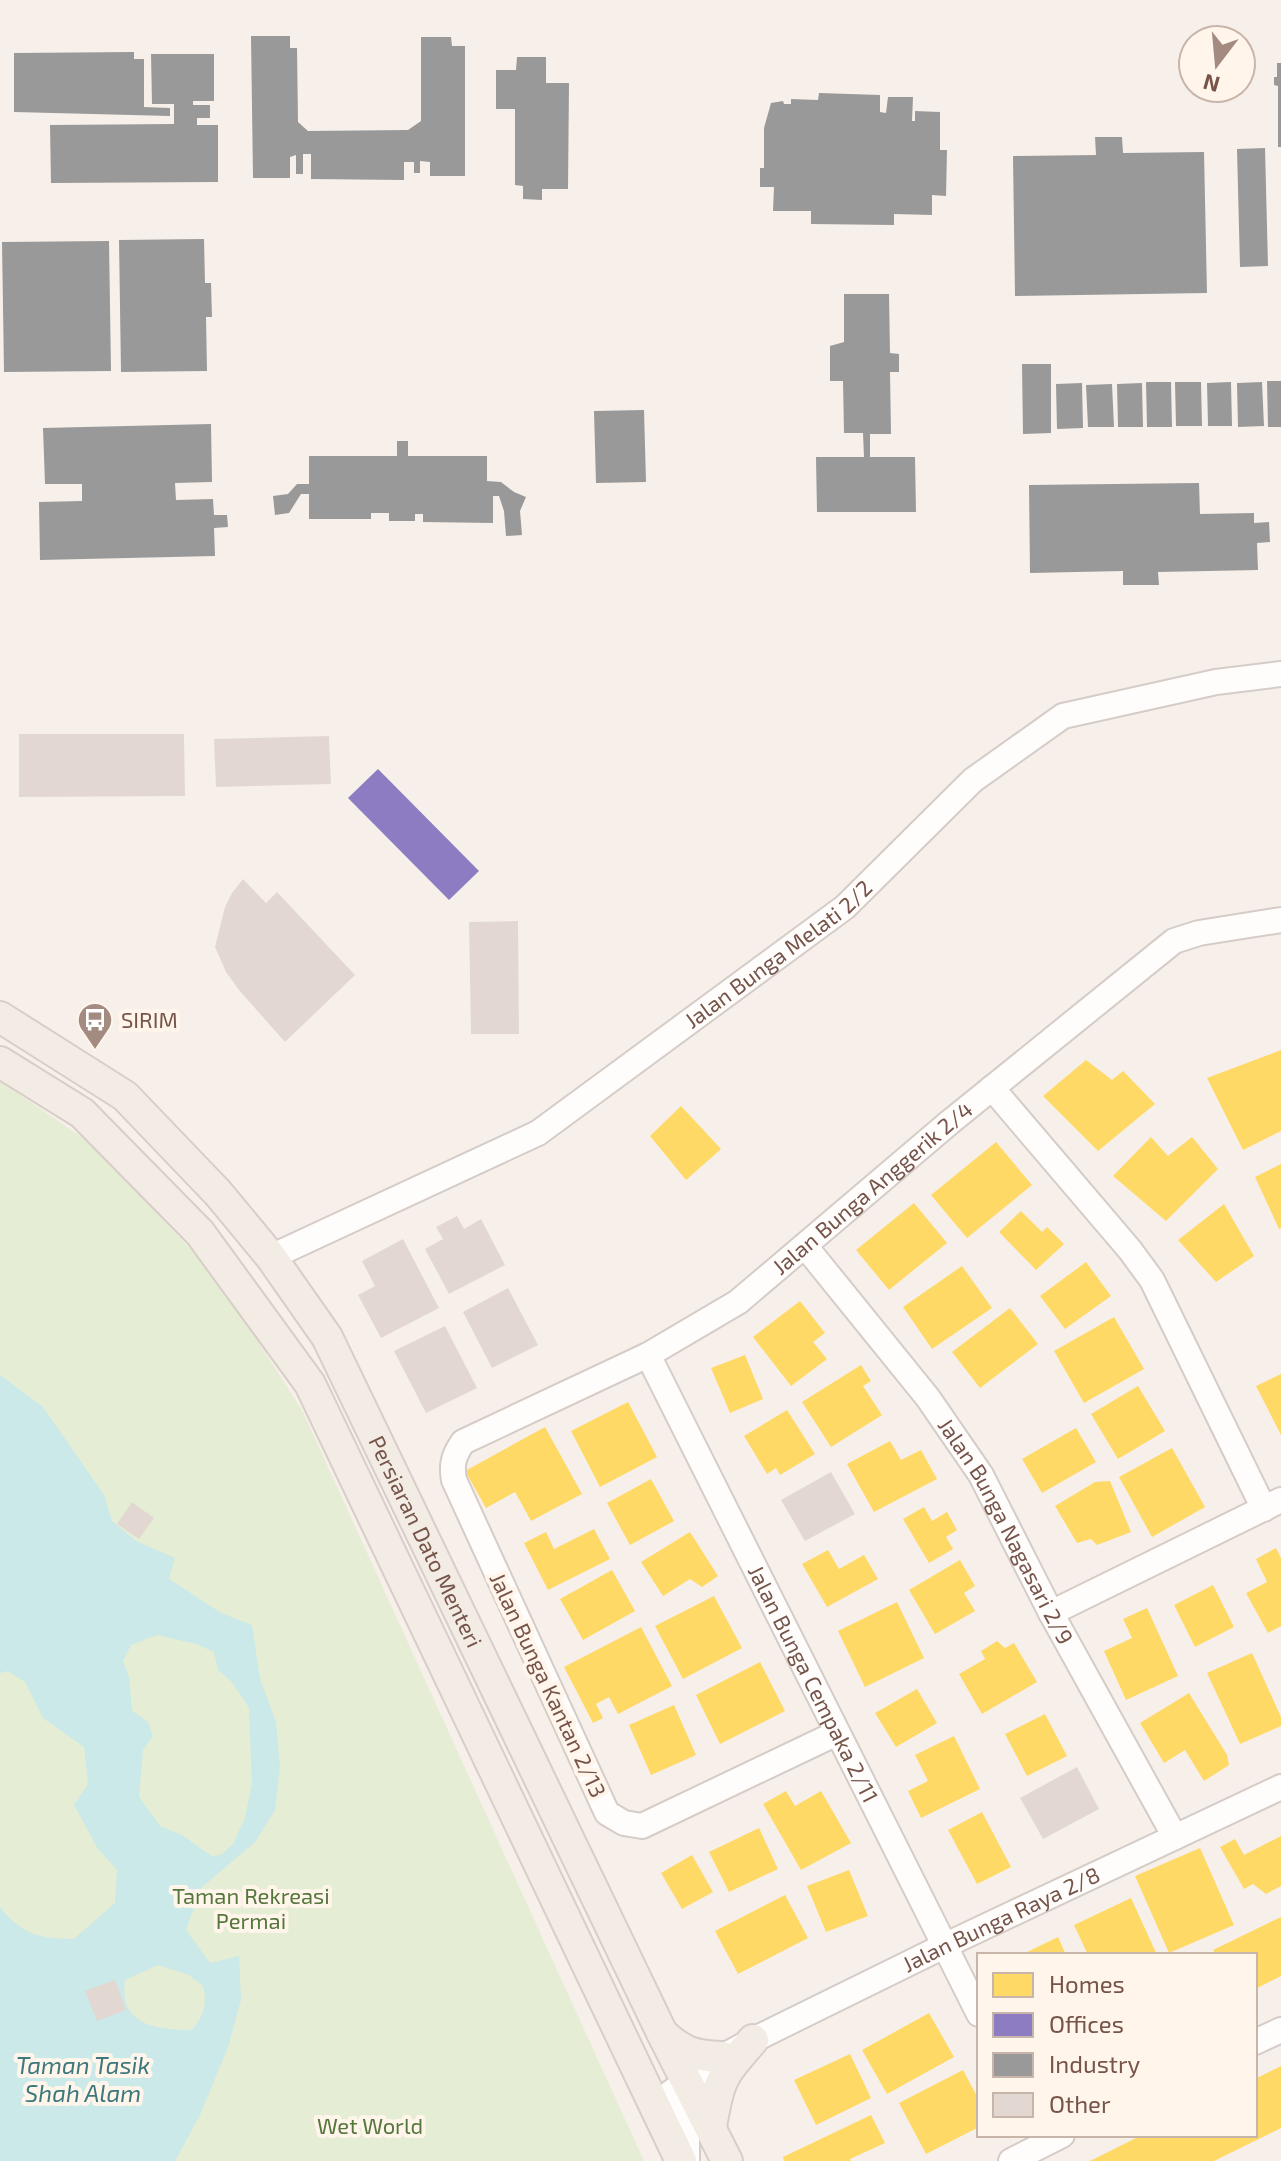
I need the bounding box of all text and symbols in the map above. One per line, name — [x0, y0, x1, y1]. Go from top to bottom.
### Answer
north arrow — [1177, 24, 1257, 104]
text: N — [1200, 70, 1222, 99]
street label: Jalan Bunga Melati 2/2 — [679, 874, 877, 1033]
bus stop icon: SIRIM — [76, 1001, 114, 1051]
place label: SIRIM — [121, 1006, 178, 1032]
street label: Jalan Bunga Anggerik 2/4 — [767, 1095, 977, 1279]
street label: Jalan Bunga Nagasari 2/9 — [933, 1412, 1080, 1648]
street label: Persiaran Dato Menteri — [364, 1431, 488, 1651]
street label: Jalan Bunga Cempaka 2/11 — [744, 1561, 884, 1806]
street label: Jalan Bunga Kantan 2/13 — [485, 1568, 612, 1801]
street label: Jalan Bunga Raya 2/8 — [898, 1861, 1103, 1977]
park label: Taman Rekreasi Permai — [172, 1882, 330, 1933]
legend — [977, 1953, 1257, 2137]
text: Homes — [1049, 1969, 1125, 1998]
text: Offices — [1049, 2009, 1124, 2038]
text: Industry — [1049, 2049, 1141, 2078]
water label: Taman Tasik Shah Alam — [16, 2050, 150, 2107]
text: Other — [1049, 2089, 1111, 2118]
park label: Wet World — [317, 2112, 423, 2138]

